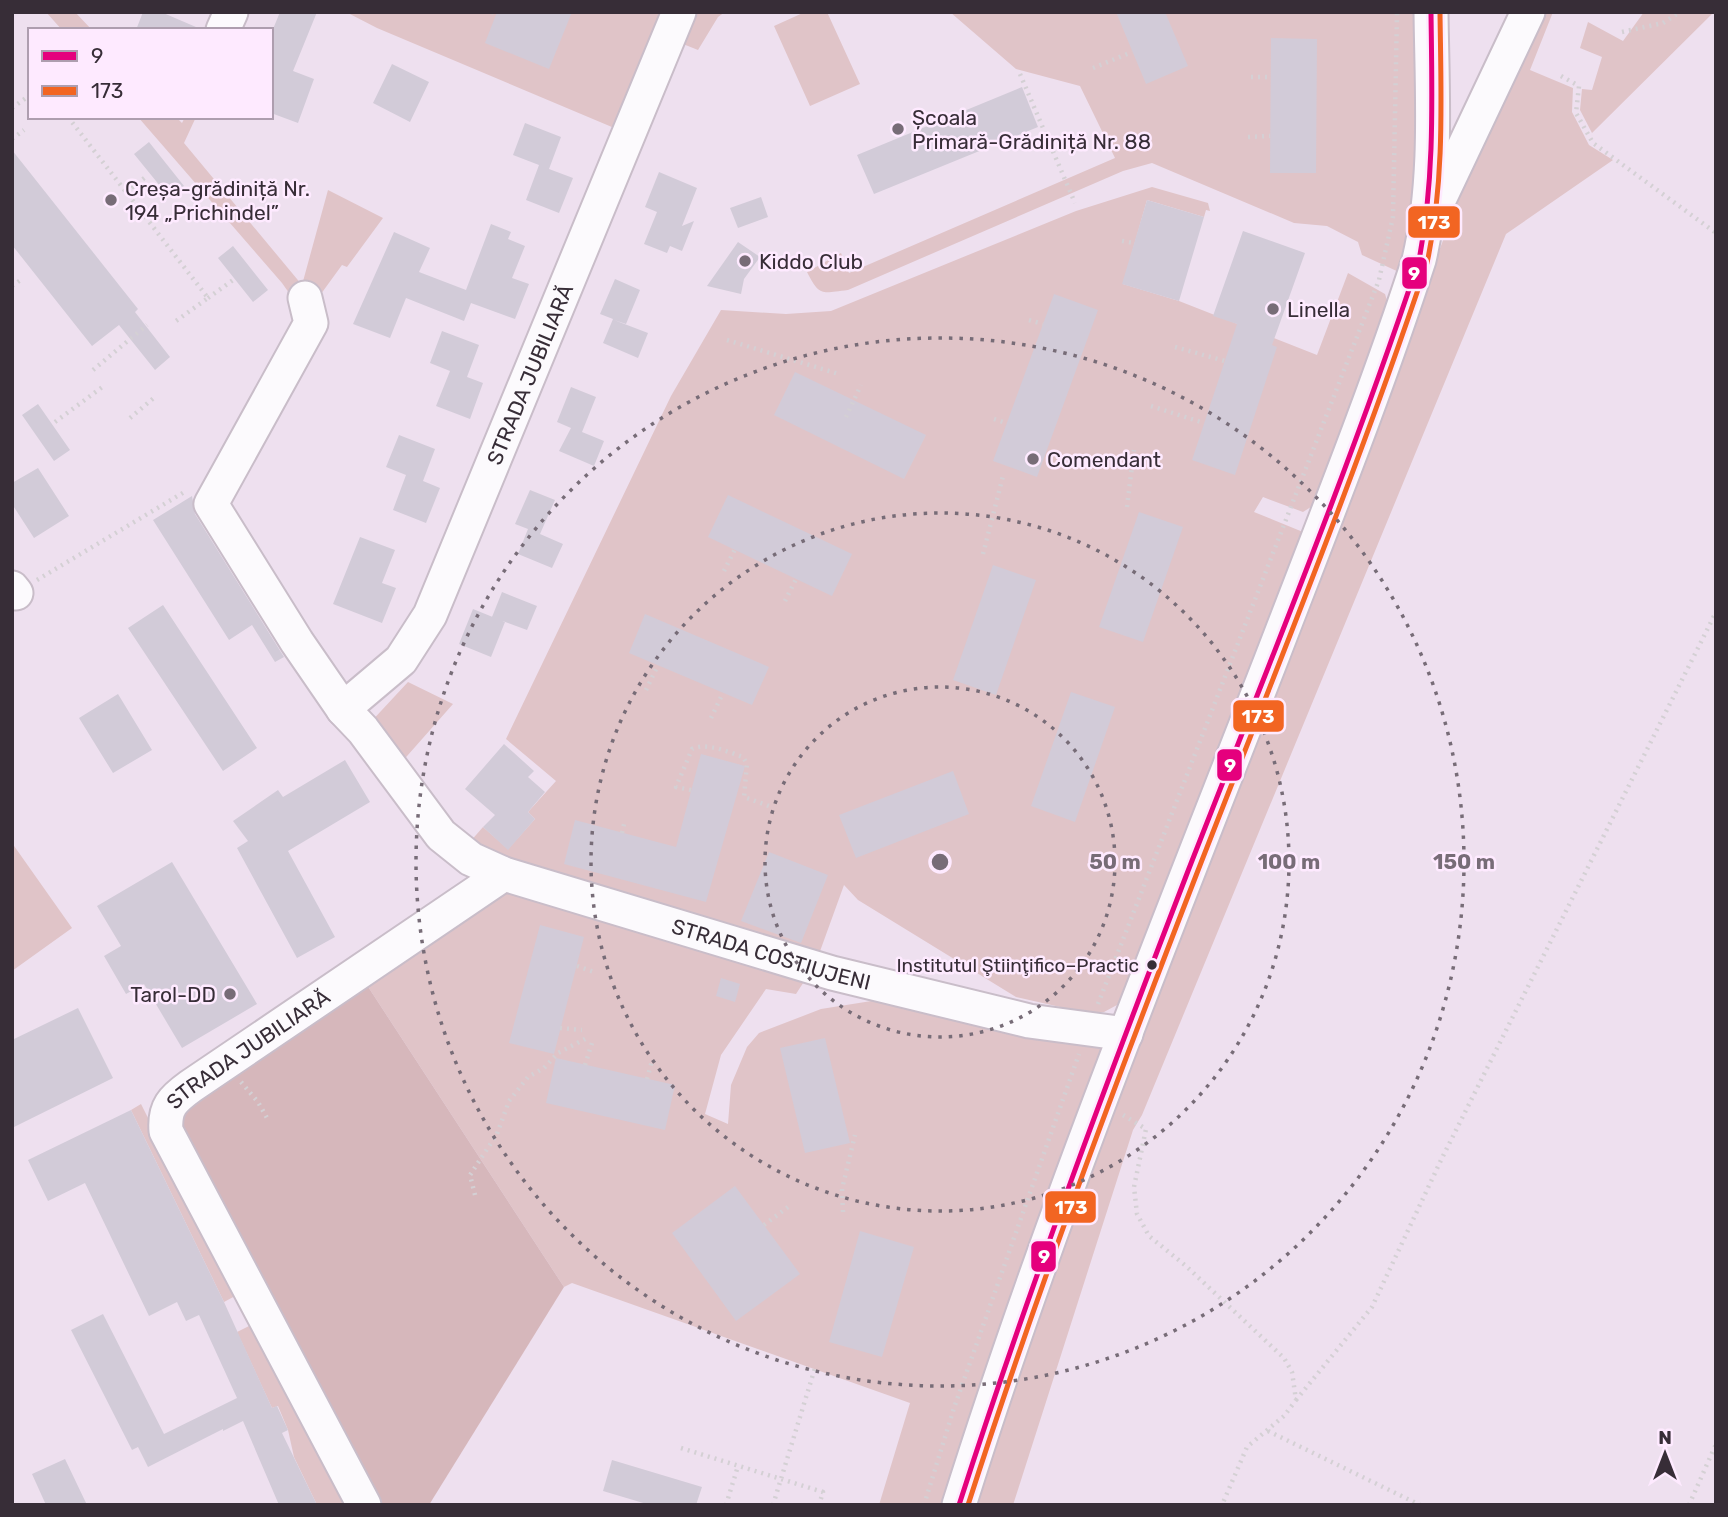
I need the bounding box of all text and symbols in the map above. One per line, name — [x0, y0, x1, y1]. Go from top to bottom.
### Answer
legend — [28, 28, 273, 119]
text: 9 — [91, 43, 103, 68]
text: 173 — [91, 78, 123, 103]
place label: Școala Primară-Grădiniță Nr. 88 — [912, 105, 1151, 154]
marker: Școala Primară-Grădiniță Nr. 88 — [890, 121, 906, 137]
place label: Creșa-grădiniță Nr. 194 „Prichindel” — [125, 176, 310, 225]
marker: Creșa-grădiniță Nr. 194 „Prichindel” — [103, 192, 119, 208]
line badge: 173 — [1407, 205, 1461, 239]
text: 173 — [1418, 211, 1450, 234]
place label: Kiddo Club — [759, 249, 863, 274]
marker: Kiddo Club — [737, 253, 753, 269]
line badge: 9 — [1401, 256, 1428, 290]
text: 9 — [1408, 262, 1420, 285]
street label: STRADA JUBILIARĂ — [481, 280, 578, 468]
place label: Linella — [1287, 297, 1350, 322]
marker: Linella — [1265, 301, 1281, 317]
place label: Comendant — [1047, 447, 1161, 472]
marker: Comendant — [1025, 451, 1041, 467]
line badge: 173 — [1232, 699, 1285, 733]
text: 173 — [1242, 705, 1274, 728]
line badge: 9 — [1216, 748, 1243, 782]
text: 9 — [1224, 754, 1236, 777]
text: 50 m — [1089, 849, 1141, 874]
text: 100 m — [1258, 849, 1320, 874]
text: 150 m — [1433, 849, 1495, 874]
centre of rings — [928, 850, 952, 874]
street label: STRADA COSTIUJENI — [669, 913, 873, 995]
place label: Institutul Ştiinţifico–Practic — [896, 954, 1139, 977]
marker: Institutul Ştiinţifico–Practic — [1145, 958, 1159, 972]
place label: Tarol-DD — [130, 982, 216, 1007]
street label: STRADA JUBILIARĂ — [160, 983, 334, 1113]
marker: Tarol-DD — [222, 986, 238, 1002]
line badge: 173 — [1044, 1190, 1097, 1224]
text: 173 — [1055, 1196, 1087, 1219]
line badge: 9 — [1030, 1240, 1057, 1273]
text: 9 — [1038, 1245, 1050, 1268]
north arrow — [1630, 1419, 1700, 1489]
text: N — [1658, 1426, 1672, 1449]

